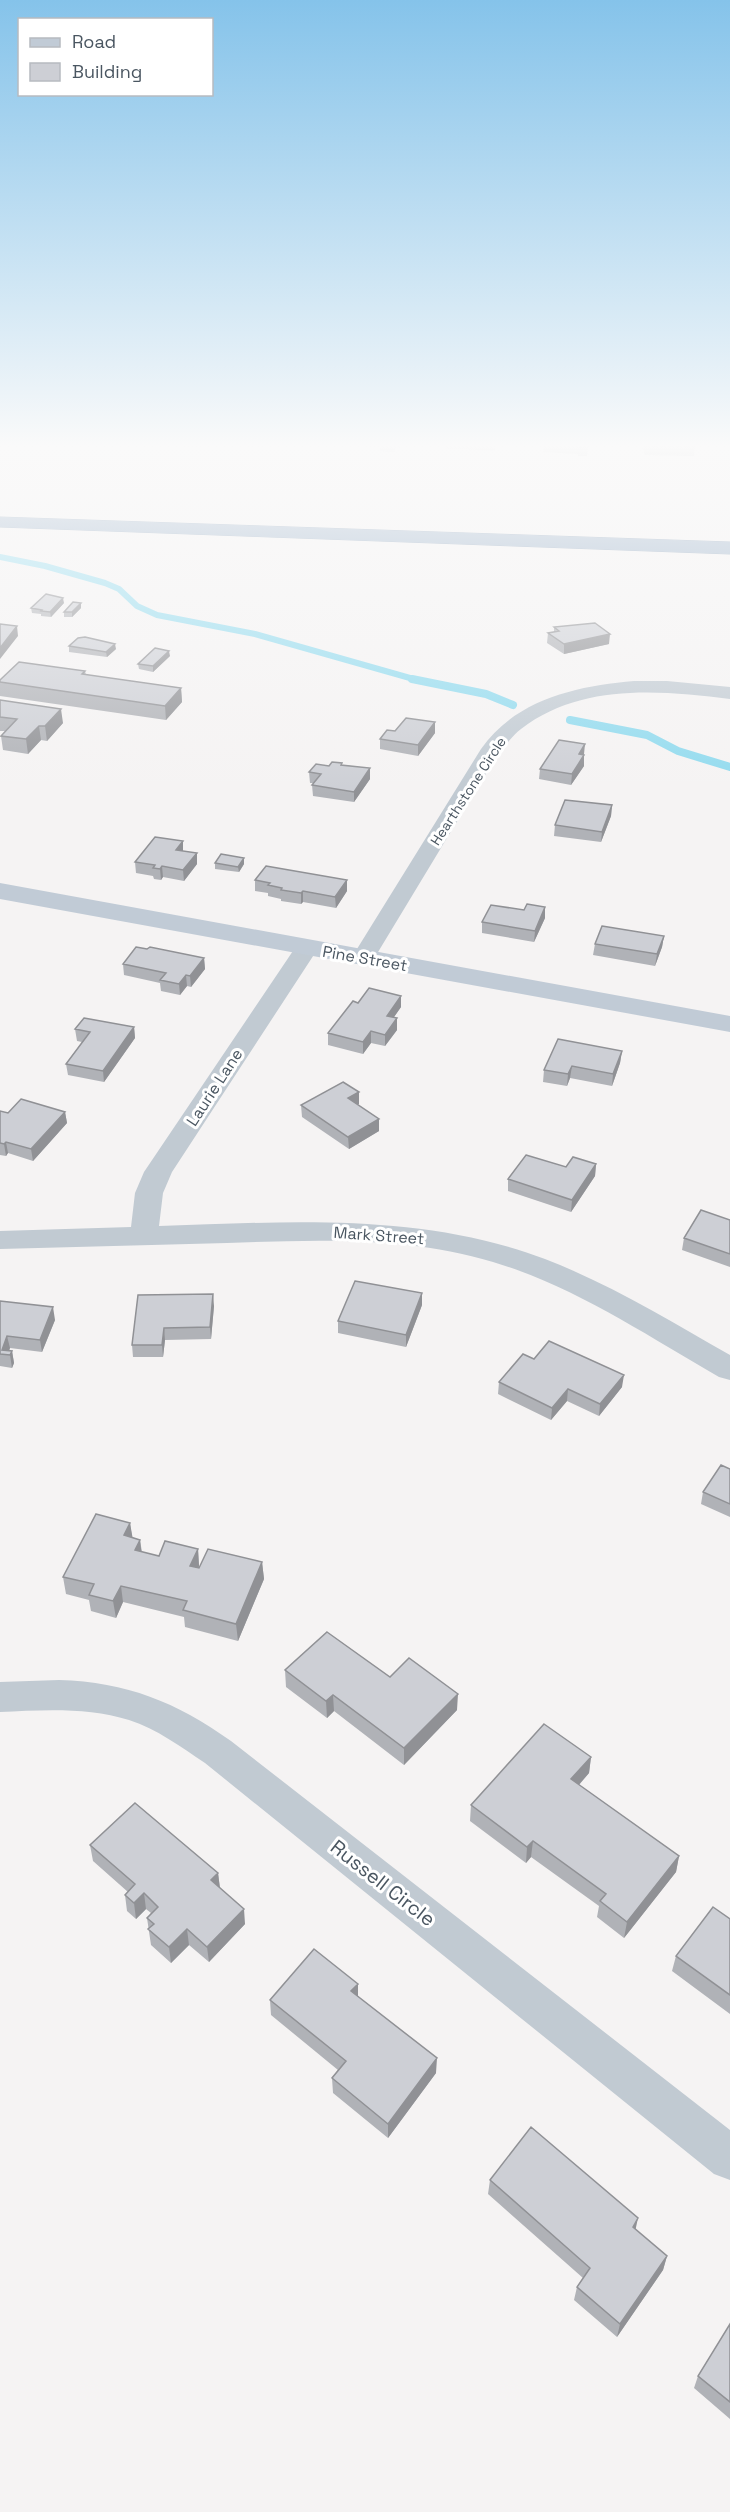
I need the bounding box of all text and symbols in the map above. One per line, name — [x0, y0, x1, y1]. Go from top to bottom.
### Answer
legend — [18, 18, 213, 96]
text: Road — [72, 30, 116, 53]
text: Building — [72, 60, 142, 83]
street label: Hearthstone Circle — [426, 733, 510, 849]
street label: Pine Street — [321, 941, 409, 976]
street label: Laurie Lane — [182, 1045, 247, 1130]
street label: Mark Street — [333, 1222, 425, 1249]
street label: Russell Circle — [325, 1834, 441, 1932]

